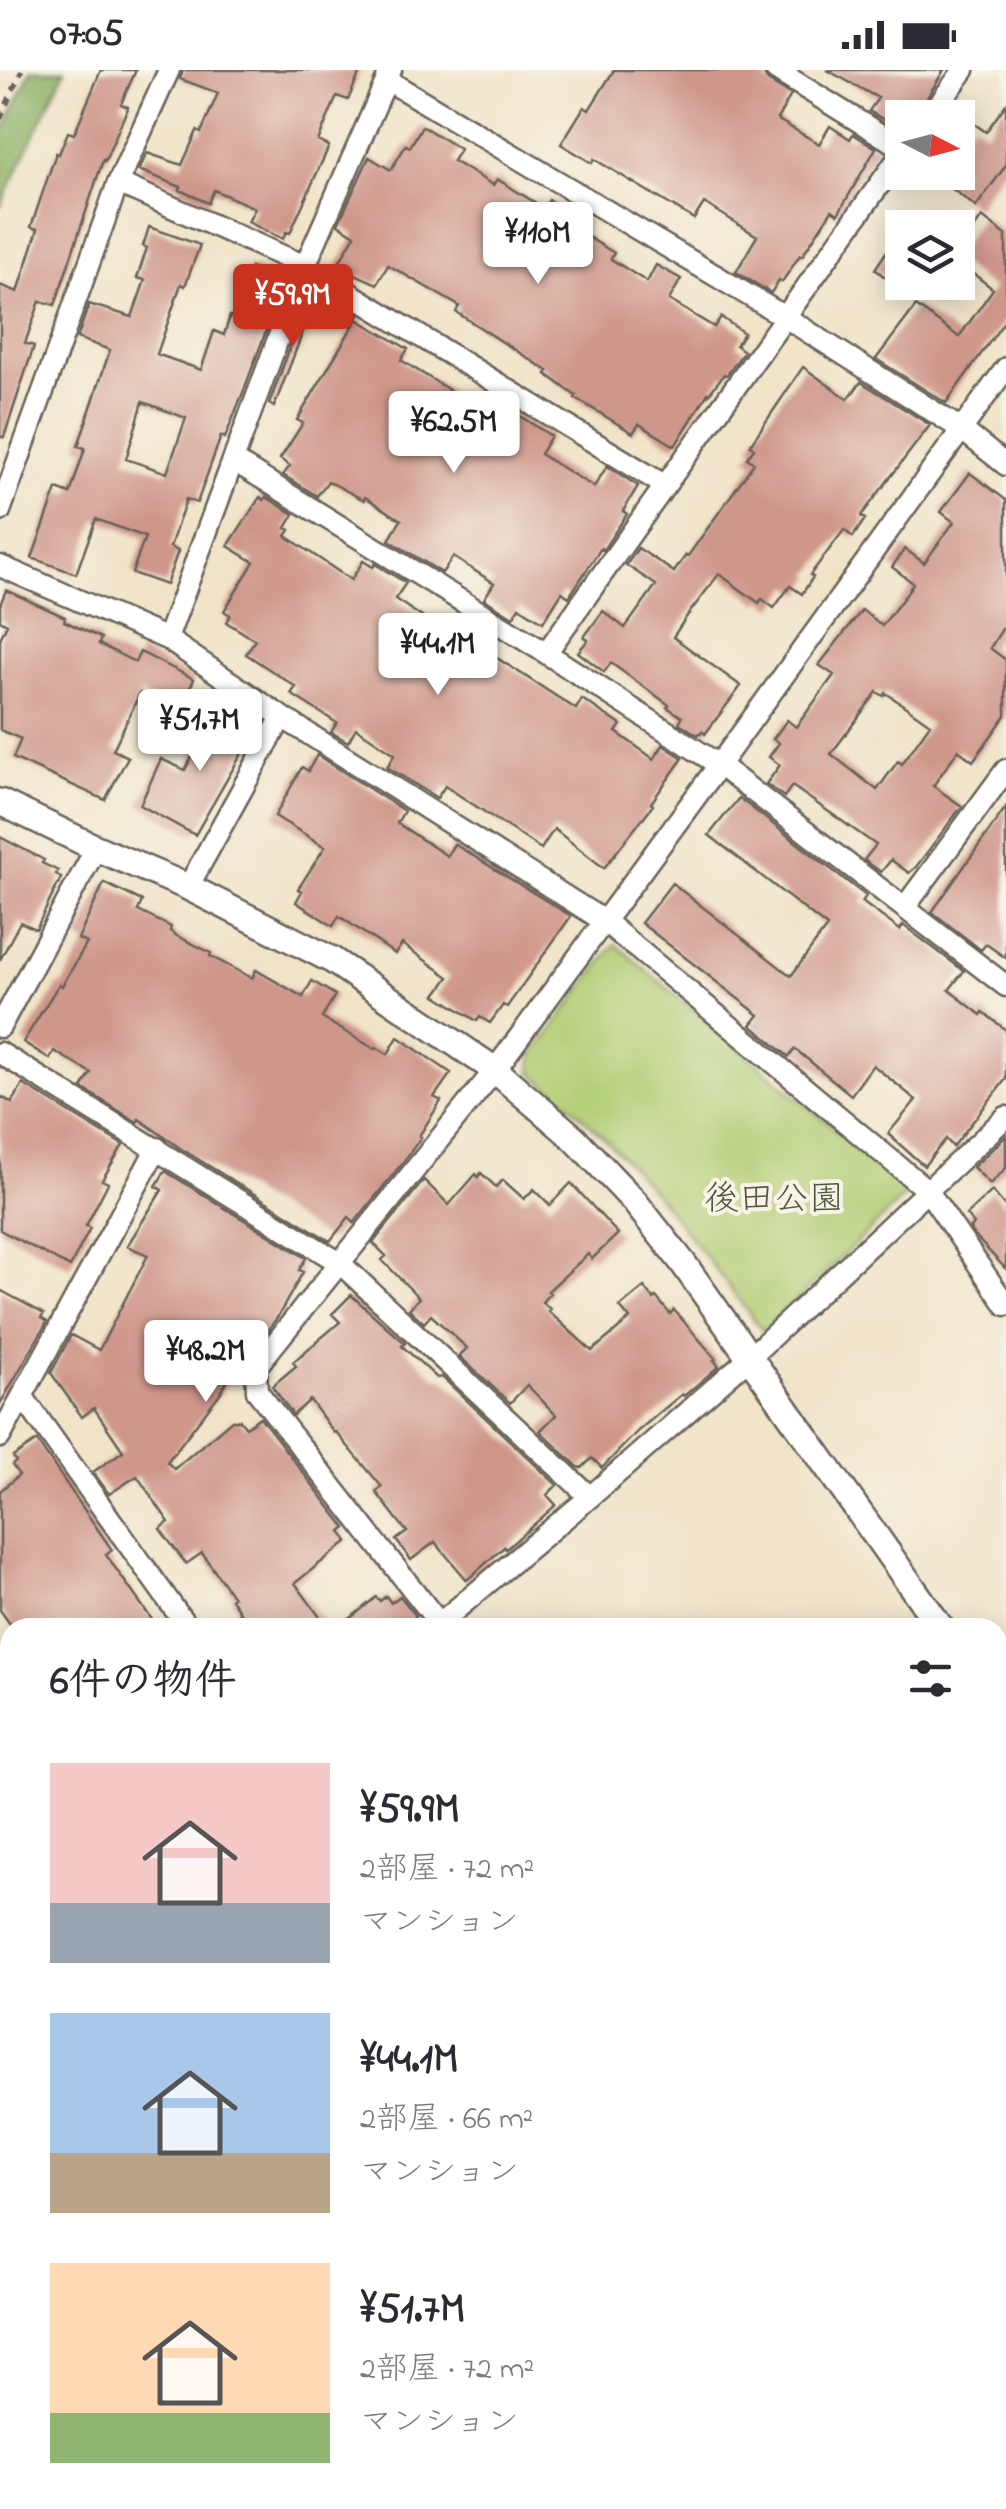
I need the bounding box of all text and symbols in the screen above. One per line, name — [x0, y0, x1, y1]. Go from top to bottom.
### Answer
text: 07:05 — [50, 7, 123, 63]
north arrow — [885, 100, 975, 190]
map controls — [885, 100, 975, 300]
pin: ¥110M — [468, 202, 608, 287]
button: layers — [885, 210, 975, 300]
text: ¥110M — [505, 211, 571, 258]
pin: ¥59.9M — [212, 264, 374, 349]
text: ¥59.9M — [255, 273, 331, 320]
pin: ¥62.5M — [373, 391, 535, 476]
text: ¥62.5M — [411, 400, 497, 447]
pin: ¥44.1M — [357, 613, 519, 698]
text: ¥44.1M — [401, 622, 475, 669]
pin: ¥51.7M — [119, 689, 281, 774]
text: ¥51.7M — [160, 698, 240, 745]
park label: 後田公園 — [704, 1175, 844, 1226]
pin: ¥48.2M — [125, 1320, 287, 1405]
text: ¥48.2M — [166, 1329, 246, 1376]
icon: filters — [903, 1651, 958, 1706]
text: 6件の物件 — [50, 1652, 236, 1713]
text: ¥59.9M — [360, 1780, 460, 1841]
icon: home — [130, 1803, 250, 1923]
text: 2部屋 · 72 m² — [360, 1847, 534, 1894]
text: マンション — [360, 1900, 519, 1947]
text: ¥44.1M — [360, 2030, 458, 2091]
icon: home — [130, 2053, 250, 2173]
text: 2部屋 · 66 m² — [360, 2097, 533, 2144]
text: マンション — [360, 2150, 519, 2197]
text: ¥51.7M — [360, 2280, 465, 2341]
icon: home — [130, 2303, 250, 2423]
text: 2部屋 · 72 m² — [360, 2347, 534, 2394]
text: マンション — [360, 2400, 519, 2447]

